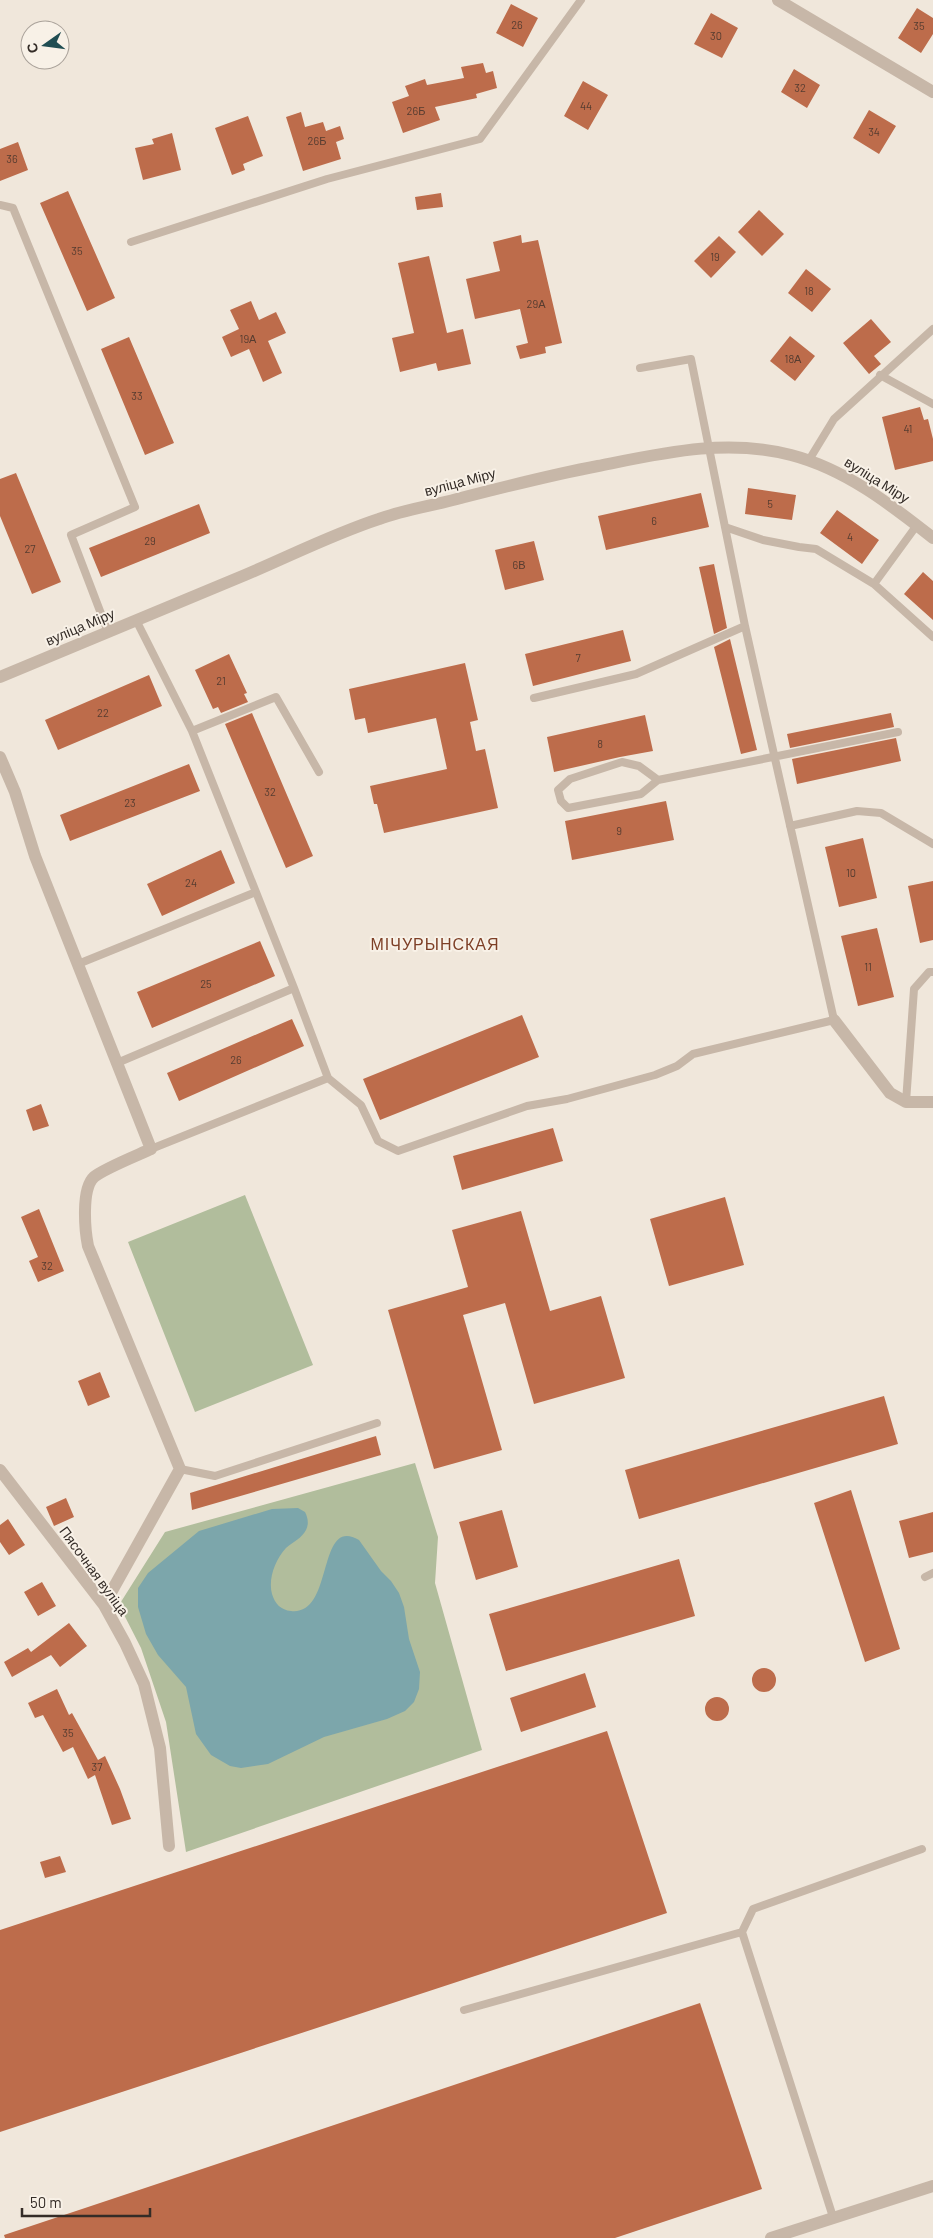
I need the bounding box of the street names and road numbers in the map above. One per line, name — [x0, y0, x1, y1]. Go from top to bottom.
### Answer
street label: вуліца Міру — [842, 453, 913, 506]
street label: вуліца Міру — [422, 464, 497, 499]
street label: вуліца Міру — [43, 604, 117, 649]
street label: Пясочная вуліца — [56, 1523, 133, 1619]

